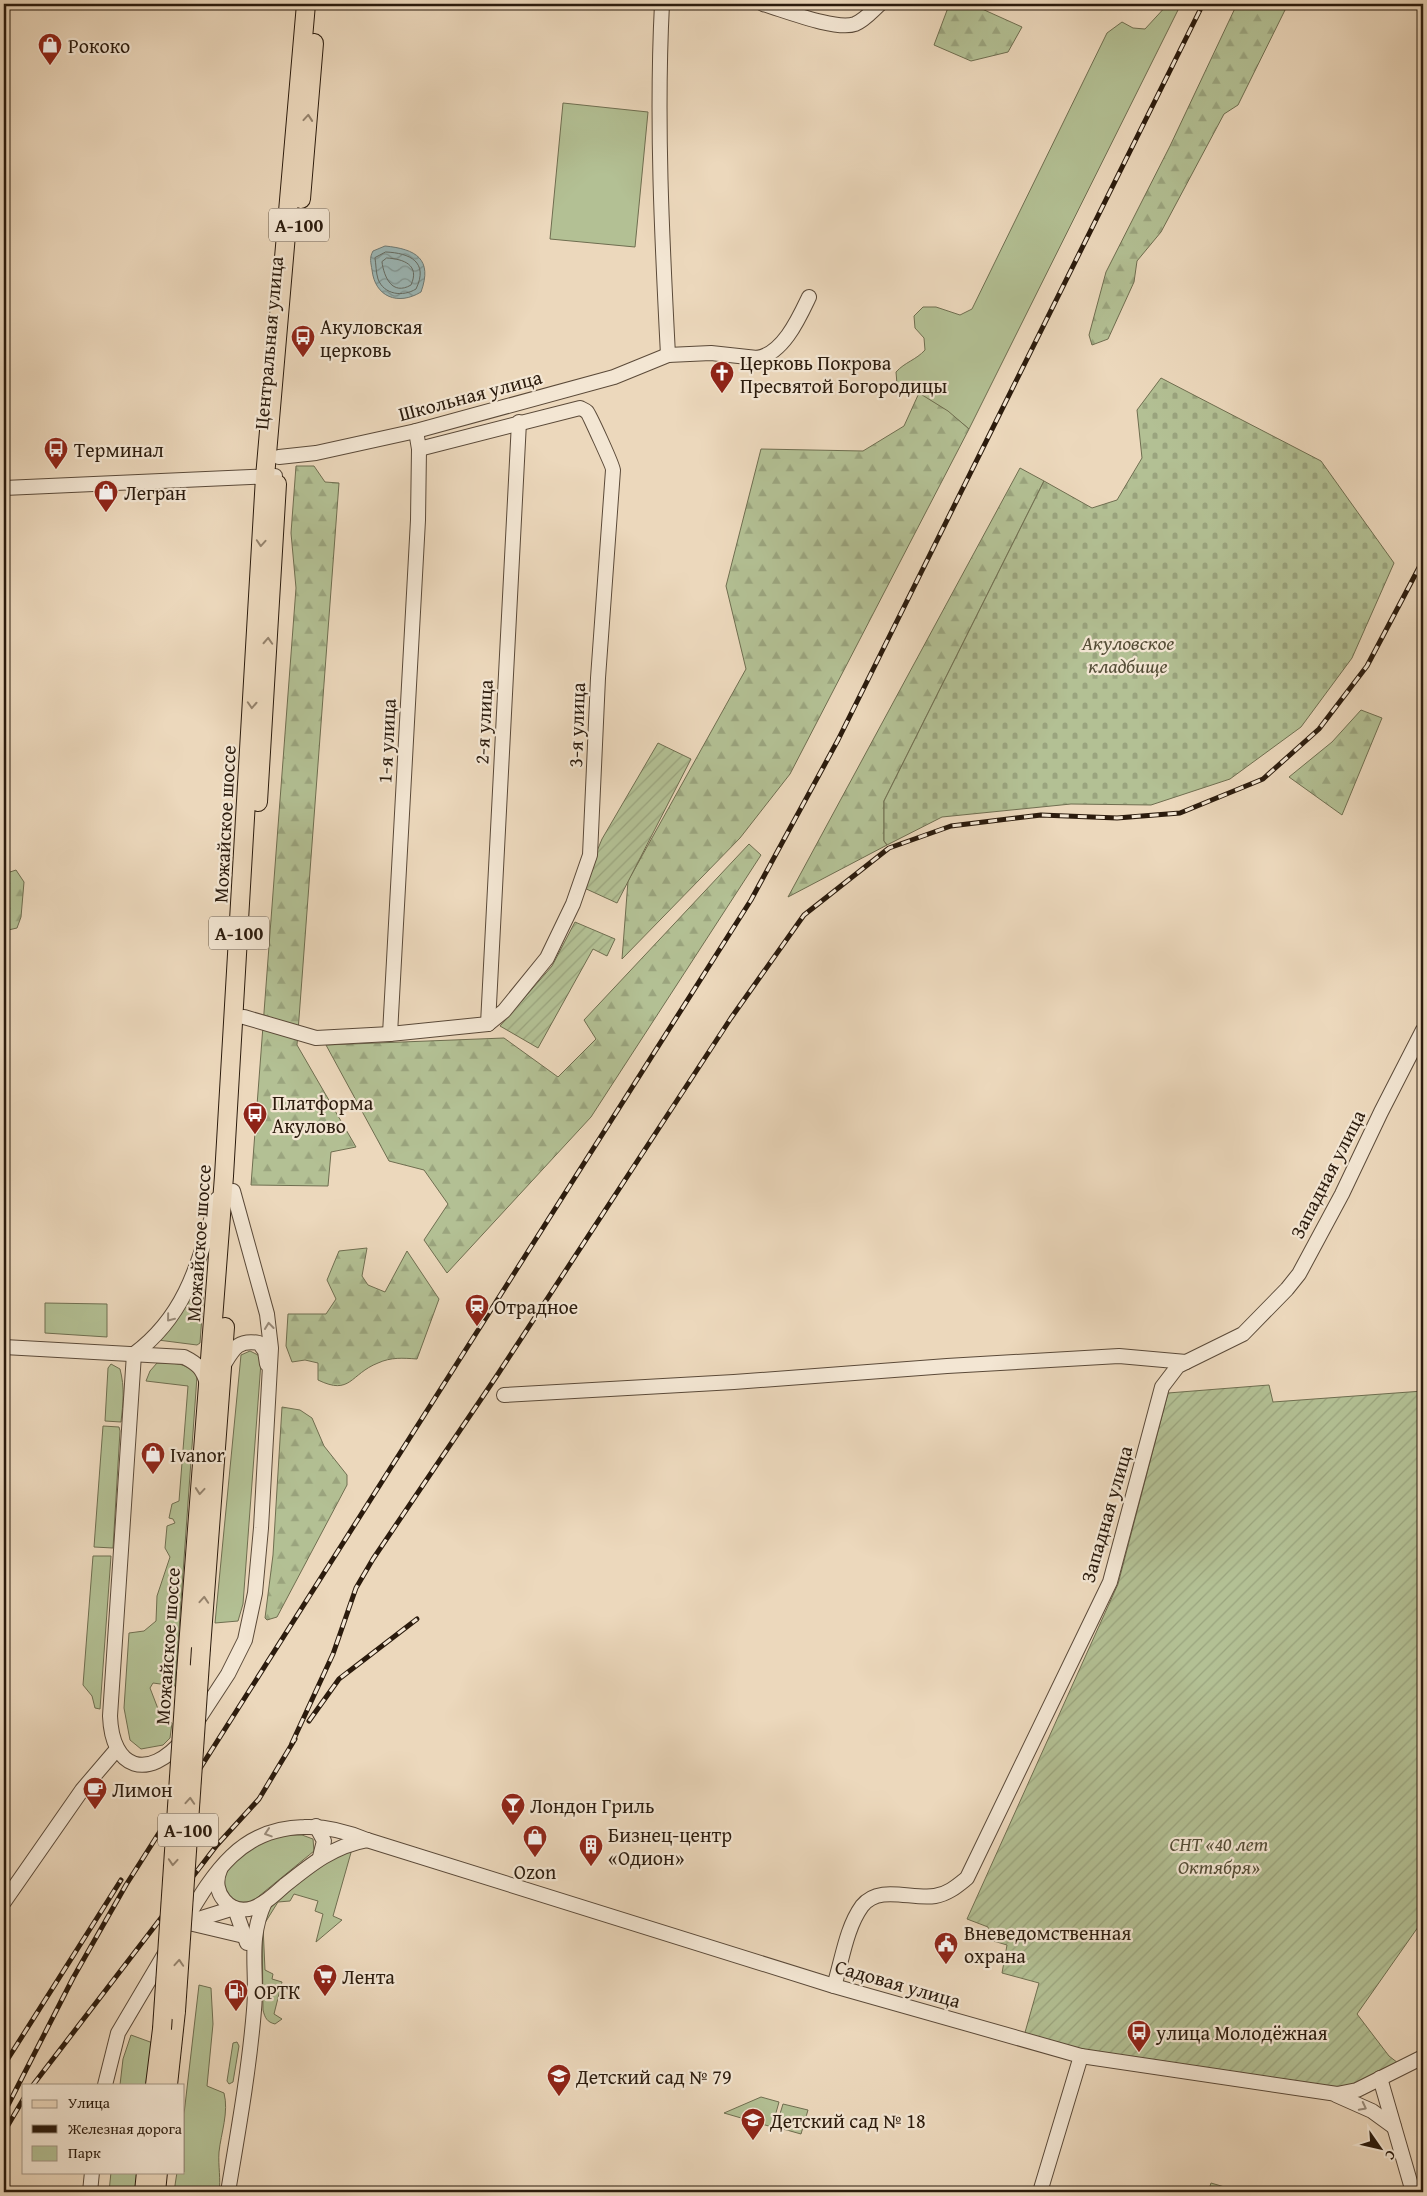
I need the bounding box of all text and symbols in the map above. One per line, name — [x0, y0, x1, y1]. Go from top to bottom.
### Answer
place label: Рококо — [68, 31, 130, 60]
shop icon: Рококо — [37, 32, 63, 66]
one-way arrow — [302, 114, 313, 122]
road number: А-100 — [269, 208, 329, 242]
street label: Центральная улица — [246, 255, 290, 431]
place label: Акуловская церковь — [320, 312, 423, 364]
bus stop icon: Акуловская церковь — [290, 324, 316, 358]
place label: Церковь Покрова Пресвятой Богородицы — [740, 348, 947, 400]
church icon: Церковь Покрова Пресвятой Богородицы — [709, 360, 735, 394]
street label: Школьная улица — [395, 362, 545, 428]
place label: Терминал — [74, 435, 164, 464]
bus stop icon: Терминал — [43, 436, 69, 470]
place label: Легран — [124, 478, 187, 507]
shop icon: Легран — [93, 479, 119, 513]
one-way arrow — [256, 539, 267, 547]
park label: Акуловское кладбище — [1081, 628, 1174, 680]
one-way arrow — [263, 637, 274, 645]
street label: 2-я улица — [466, 678, 500, 765]
street label: 3-я улица — [560, 682, 592, 768]
street label: 1-я улица — [369, 697, 403, 784]
one-way arrow — [246, 701, 257, 709]
street label: Можайское шоссе — [205, 744, 243, 904]
road number: А-100 — [209, 916, 269, 950]
place label: Платформа Акулово — [272, 1088, 374, 1140]
bus stop icon: Платформа Акулово — [242, 1101, 268, 1135]
street label: Западная улица — [1282, 1104, 1372, 1243]
street label: Можайское шоссе — [178, 1163, 218, 1323]
place label: Отрадное — [494, 1292, 578, 1321]
station icon: Отрадное — [464, 1293, 490, 1327]
one-way arrow — [166, 1313, 175, 1322]
one-way arrow — [264, 1321, 275, 1329]
place label: Ivanor — [170, 1440, 225, 1469]
shop icon: Ivanor — [140, 1441, 166, 1475]
street label: Западная улица — [1073, 1442, 1140, 1586]
one-way arrow — [195, 1487, 206, 1495]
street label: Можайское шоссе — [147, 1566, 187, 1726]
one-way arrow — [199, 1595, 210, 1603]
place label: Лимон — [112, 1775, 173, 1804]
cafe icon: Лимон — [82, 1776, 108, 1810]
place label: Лондон Гриль — [530, 1791, 654, 1820]
bar icon: Лондон Гриль — [500, 1792, 526, 1826]
one-way arrow — [185, 1796, 196, 1804]
road number: А-100 — [158, 1814, 218, 1846]
place label: Бизнец-центр «Одион» — [608, 1820, 732, 1872]
shop icon: Ozon — [522, 1824, 548, 1858]
one-way arrow — [264, 1827, 273, 1837]
park label: СНТ «40 лет Октября» — [1169, 1829, 1269, 1881]
building icon: Бизнец-центр «Одион» — [578, 1833, 604, 1867]
place label: Ozon — [514, 1857, 556, 1886]
one-way arrow — [168, 1858, 179, 1866]
place label: Вневедомственная охрана — [964, 1918, 1131, 1970]
public building icon: Вневедомственная охрана — [933, 1931, 959, 1965]
street label: Садовая улица — [832, 1951, 965, 2015]
one-way arrow — [174, 1959, 185, 1967]
place label: Лента — [342, 1962, 395, 1991]
supermarket icon: Лента — [312, 1963, 338, 1997]
place label: ОРТК — [254, 1977, 301, 2006]
fuel station icon: ОРТК — [223, 1978, 249, 2012]
place label: улица Молодёжная — [1155, 2018, 1328, 2047]
bus stop icon: улица Молодёжная — [1126, 2019, 1152, 2053]
place label: Детский сад № 79 — [575, 2062, 732, 2091]
school or university icon: Детский сад № 79 — [546, 2063, 572, 2097]
legend — [22, 2084, 185, 2174]
text: Улица — [68, 2092, 111, 2113]
one-way arrow — [1358, 2101, 1367, 2111]
place label: Детский сад № 18 — [769, 2106, 926, 2135]
school or university icon: Детский сад № 18 — [740, 2107, 766, 2141]
text: Железная дорога — [67, 2118, 183, 2139]
north arrow — [1354, 2124, 1404, 2174]
text: Парк — [68, 2142, 101, 2163]
text: С — [1380, 2146, 1401, 2164]

